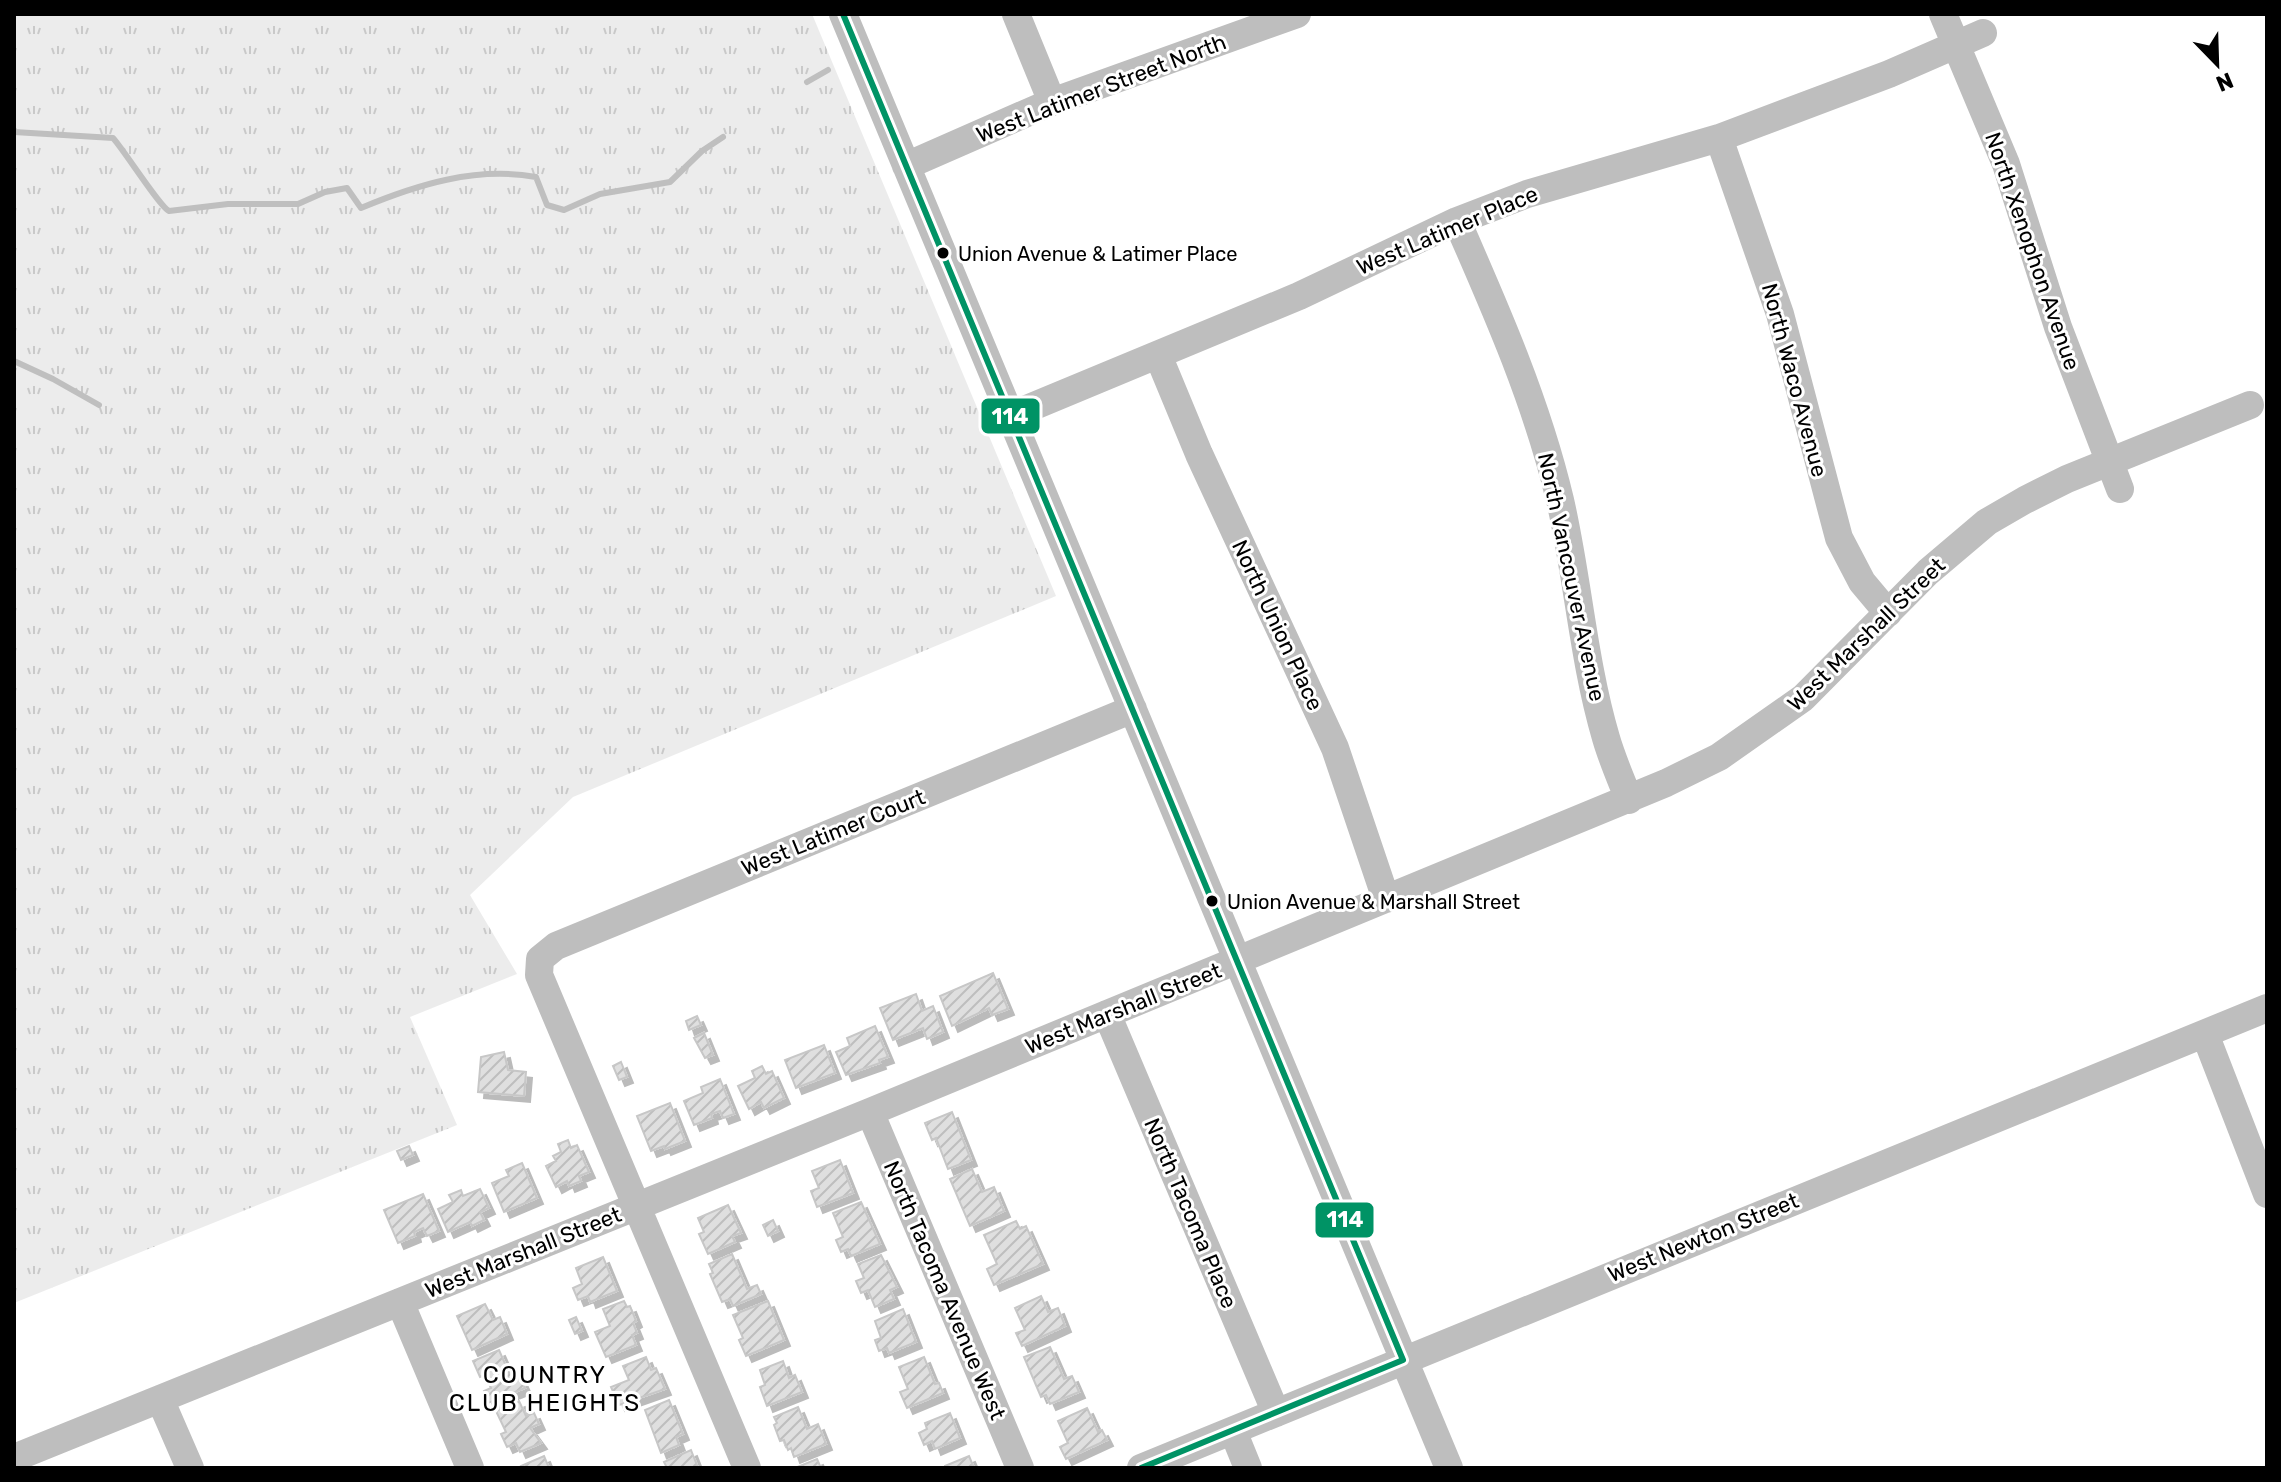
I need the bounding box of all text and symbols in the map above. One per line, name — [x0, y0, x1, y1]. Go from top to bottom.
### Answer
north arrow — [2177, 24, 2257, 104]
street label: West Latimer Street North — [972, 28, 1230, 149]
text: N — [2212, 66, 2237, 97]
street label: North Xenophon Avenue — [1979, 129, 2086, 374]
street label: West Latimer Place — [1353, 180, 1542, 281]
place label: Union Avenue & Latimer Place — [958, 242, 1238, 266]
marker: Union Avenue & Latimer Place — [935, 245, 951, 261]
street label: North Waco Avenue — [1756, 280, 1833, 480]
line badge: 114 — [980, 397, 1041, 435]
text: 114 — [992, 403, 1028, 430]
street label: North Vancouver Avenue — [1532, 450, 1611, 704]
street label: North Union Place — [1226, 536, 1329, 715]
street label: West Marshall Street — [1782, 552, 1951, 717]
street label: West Latimer Court — [737, 783, 929, 882]
place label: Union Avenue & Marshall Street — [1227, 890, 1520, 914]
marker: Union Avenue & Marshall Street — [1204, 893, 1220, 909]
street label: West Marshall Street — [1021, 957, 1226, 1060]
street label: North Tacoma Place — [1138, 1114, 1243, 1312]
street label: North Tacoma Avenue West — [878, 1157, 1012, 1424]
street label: West Newton Street — [1604, 1187, 1803, 1288]
street label: West Marshall Street — [421, 1201, 626, 1304]
line badge: 114 — [1314, 1201, 1375, 1239]
text: 114 — [1327, 1206, 1363, 1233]
district label: COUNTRY CLUB HEIGHTS — [449, 1361, 641, 1417]

